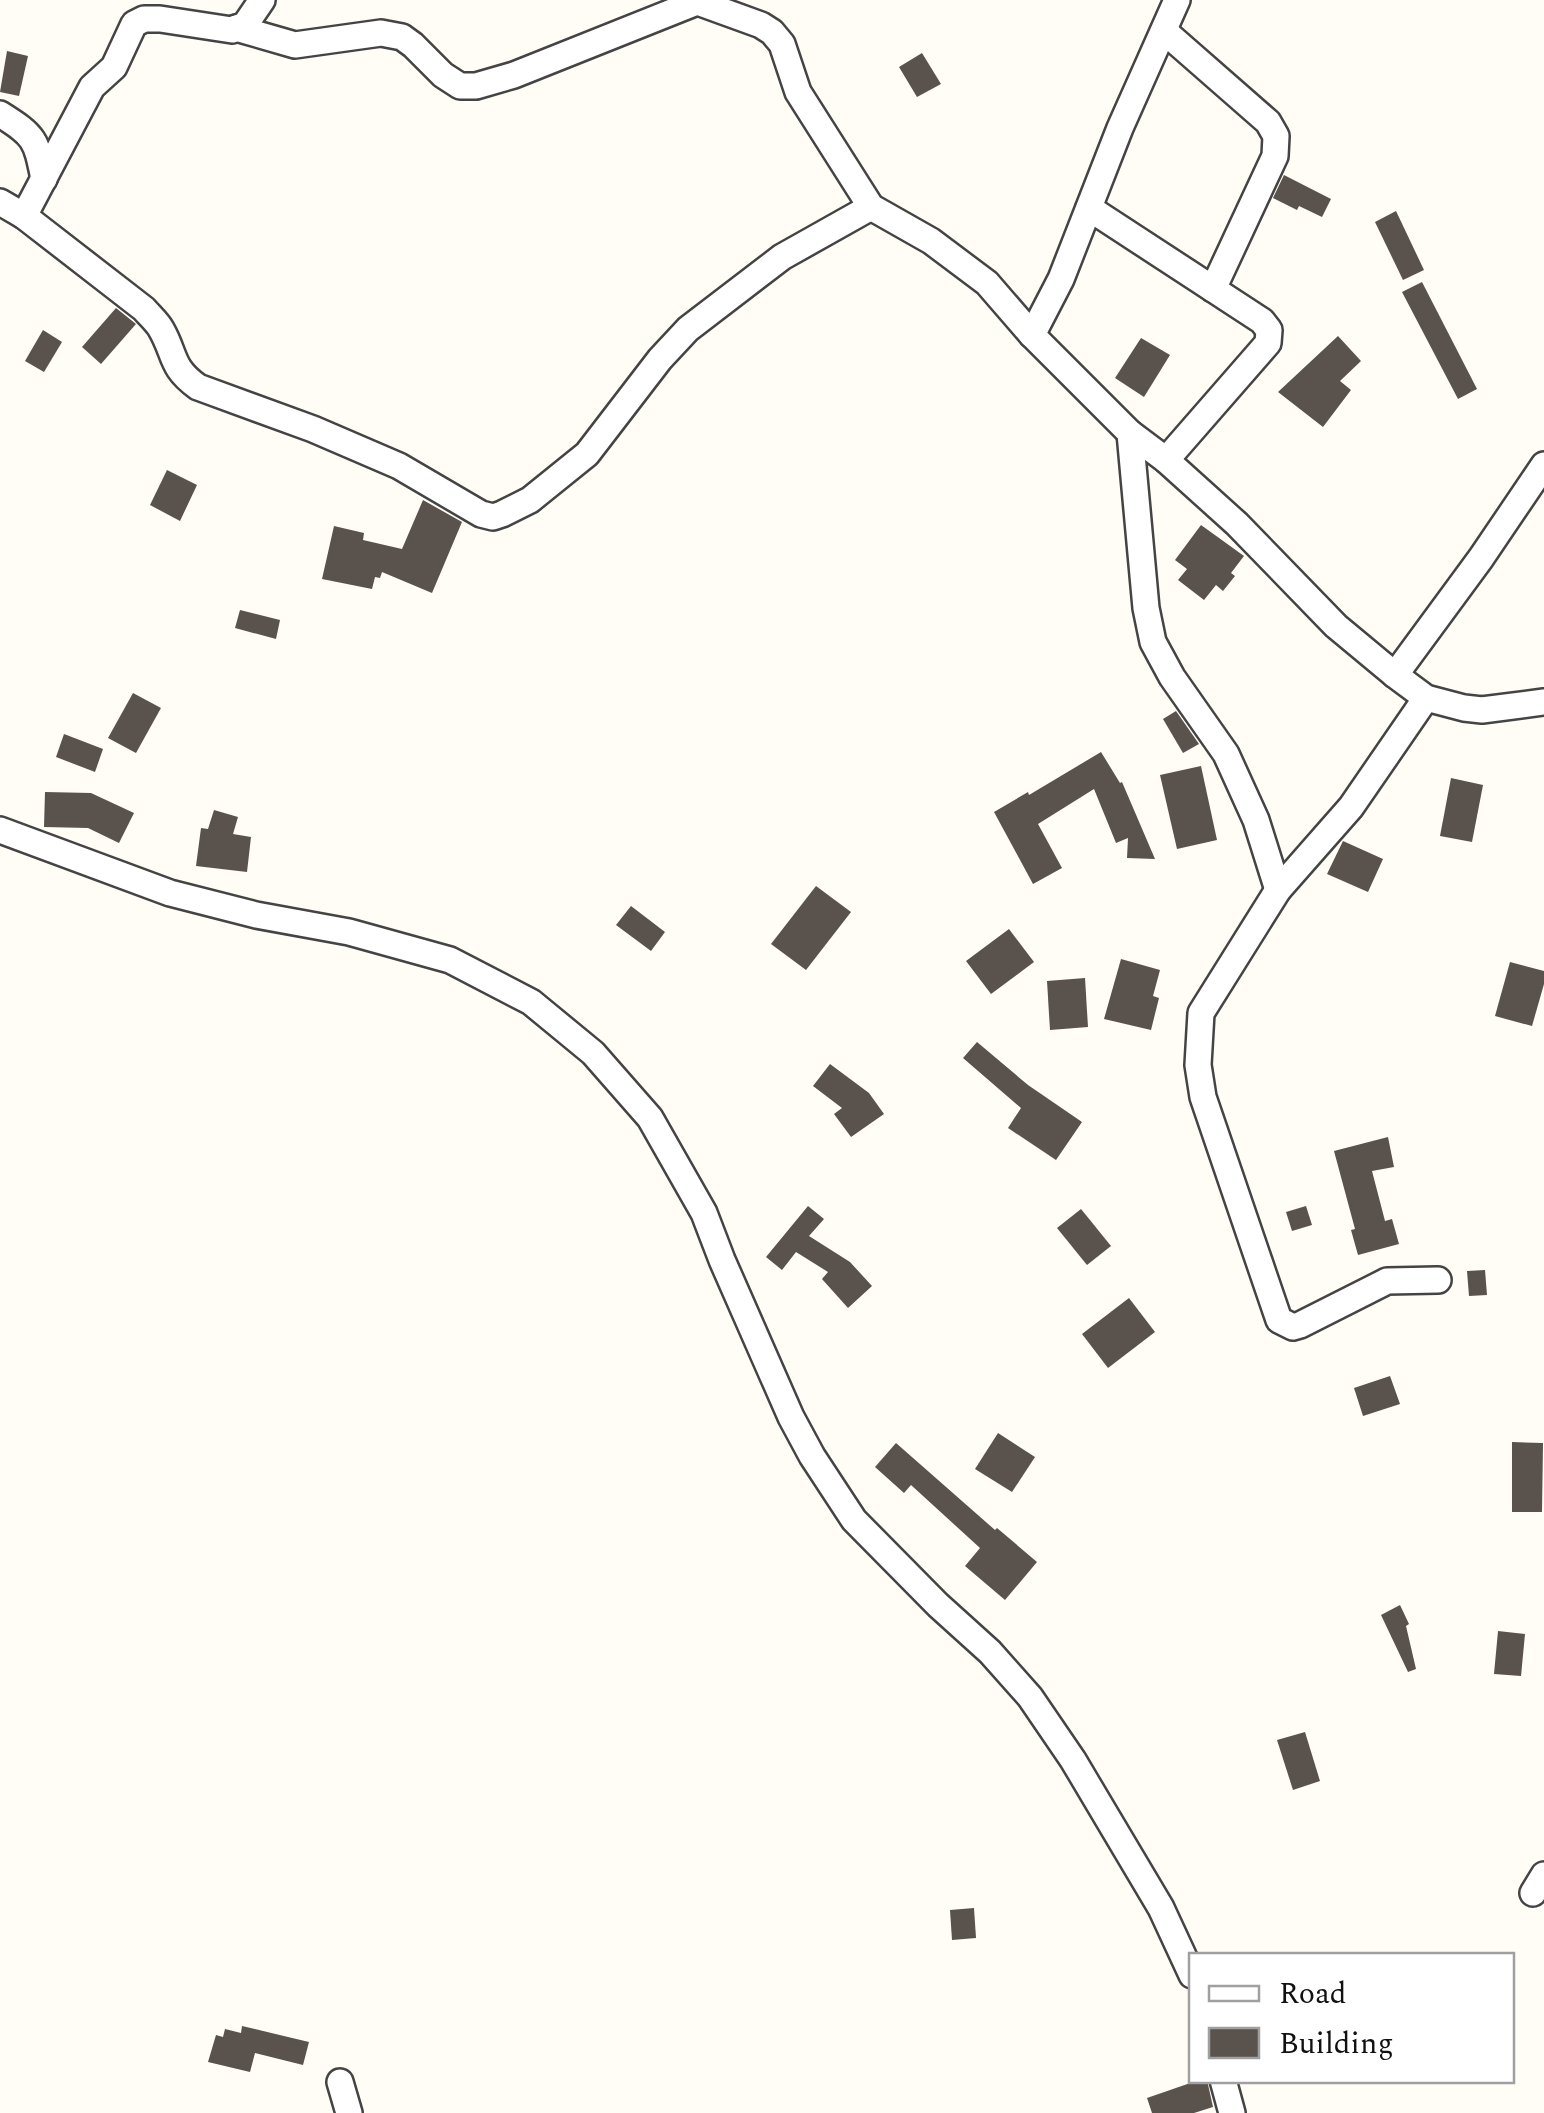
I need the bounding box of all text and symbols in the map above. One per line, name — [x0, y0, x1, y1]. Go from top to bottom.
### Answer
legend — [1189, 1953, 1514, 2083]
text: Road — [1279, 1971, 1347, 2017]
text: Building — [1279, 2021, 1394, 2067]

